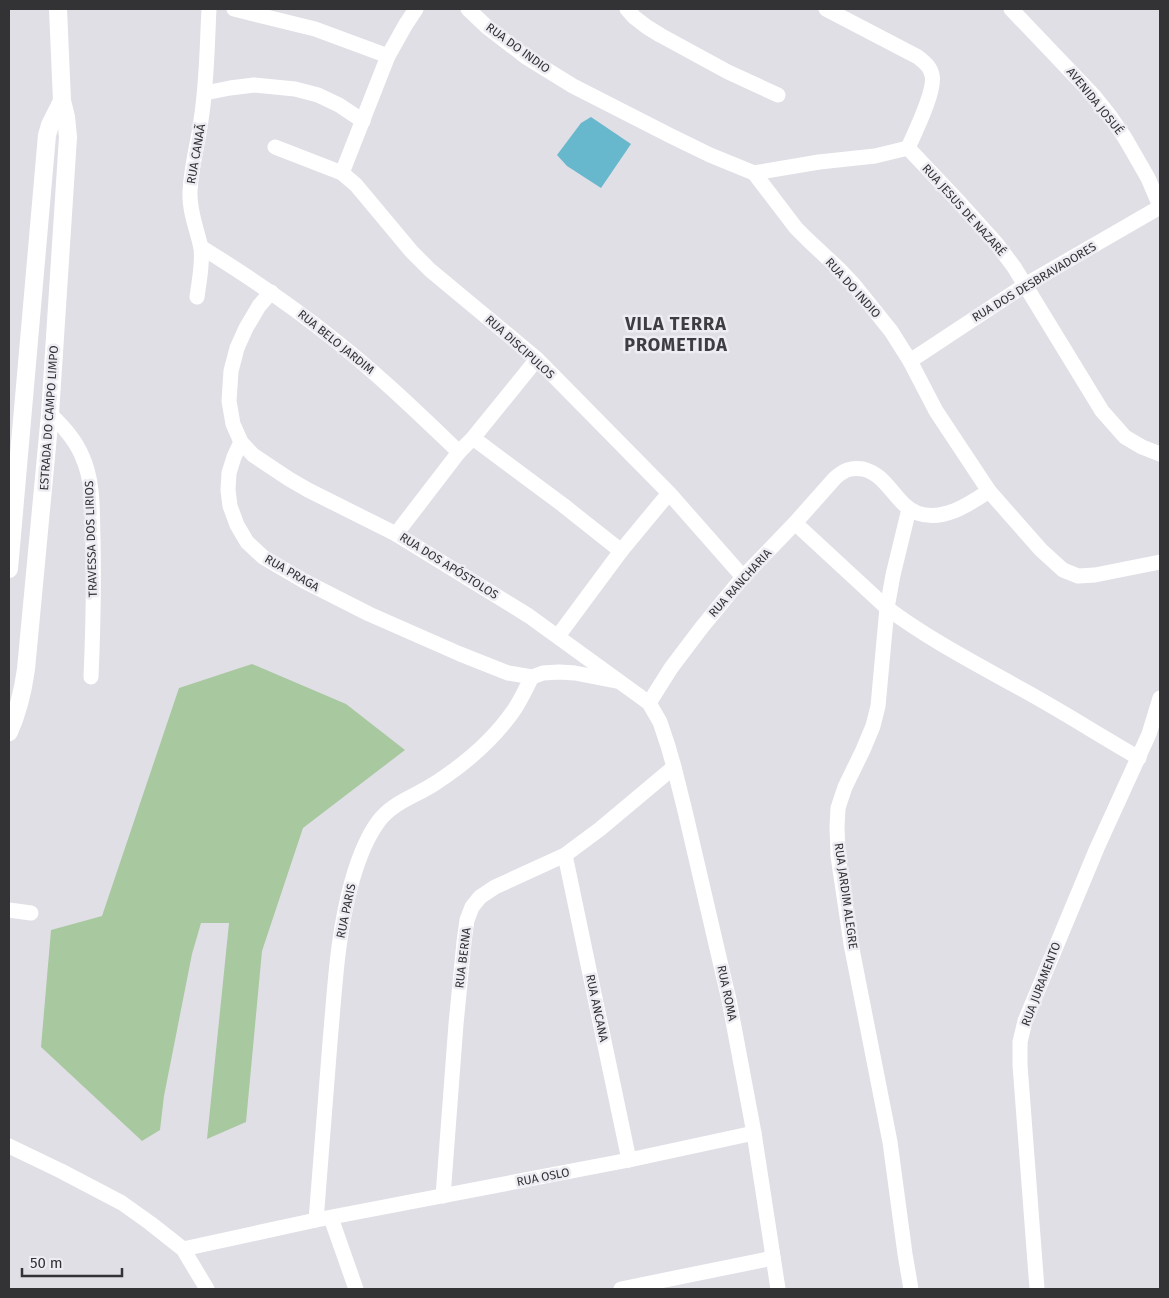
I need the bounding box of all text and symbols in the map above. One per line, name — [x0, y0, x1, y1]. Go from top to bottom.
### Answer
street label: RUA DO INDIO — [483, 20, 553, 76]
street label: AVENIDA JOSUÉ — [1064, 64, 1127, 137]
street label: RUA CANAÃ — [183, 123, 208, 185]
street label: RUA JESUS DE NAZARÉ — [919, 161, 1010, 259]
street label: RUA DOS DESBRAVADORES — [969, 239, 1099, 325]
street label: RUA DO INDIO — [823, 255, 883, 321]
street label: RUA BELO JARDIM — [295, 307, 377, 377]
street label: RUA DISCIPULOS — [482, 312, 558, 382]
district label: VILA TERRA PROMETIDA — [624, 313, 728, 356]
street label: ESTRADA DO CAMPO LIMPO — [37, 345, 61, 491]
street label: TRAVESSA DOS LIRIOS — [82, 480, 100, 598]
street label: RUA DOS APÓSTOLOS — [397, 529, 502, 602]
street label: RUA RANCHARIA — [706, 546, 774, 620]
street label: RUA PRAGA — [262, 552, 322, 594]
street label: RUA JARDIM ALEGRE — [832, 842, 860, 950]
street label: RUA PARIS — [333, 882, 359, 940]
street label: RUA BERNA — [452, 927, 474, 989]
street label: RUA JURAMENTO — [1019, 940, 1063, 1028]
street label: RUA ROMA — [714, 964, 740, 1022]
street label: RUA ANCANA — [583, 973, 611, 1043]
street label: RUA OSLO — [515, 1165, 571, 1189]
scale bar — [22, 1246, 122, 1278]
text: 50 m — [30, 1254, 63, 1272]

